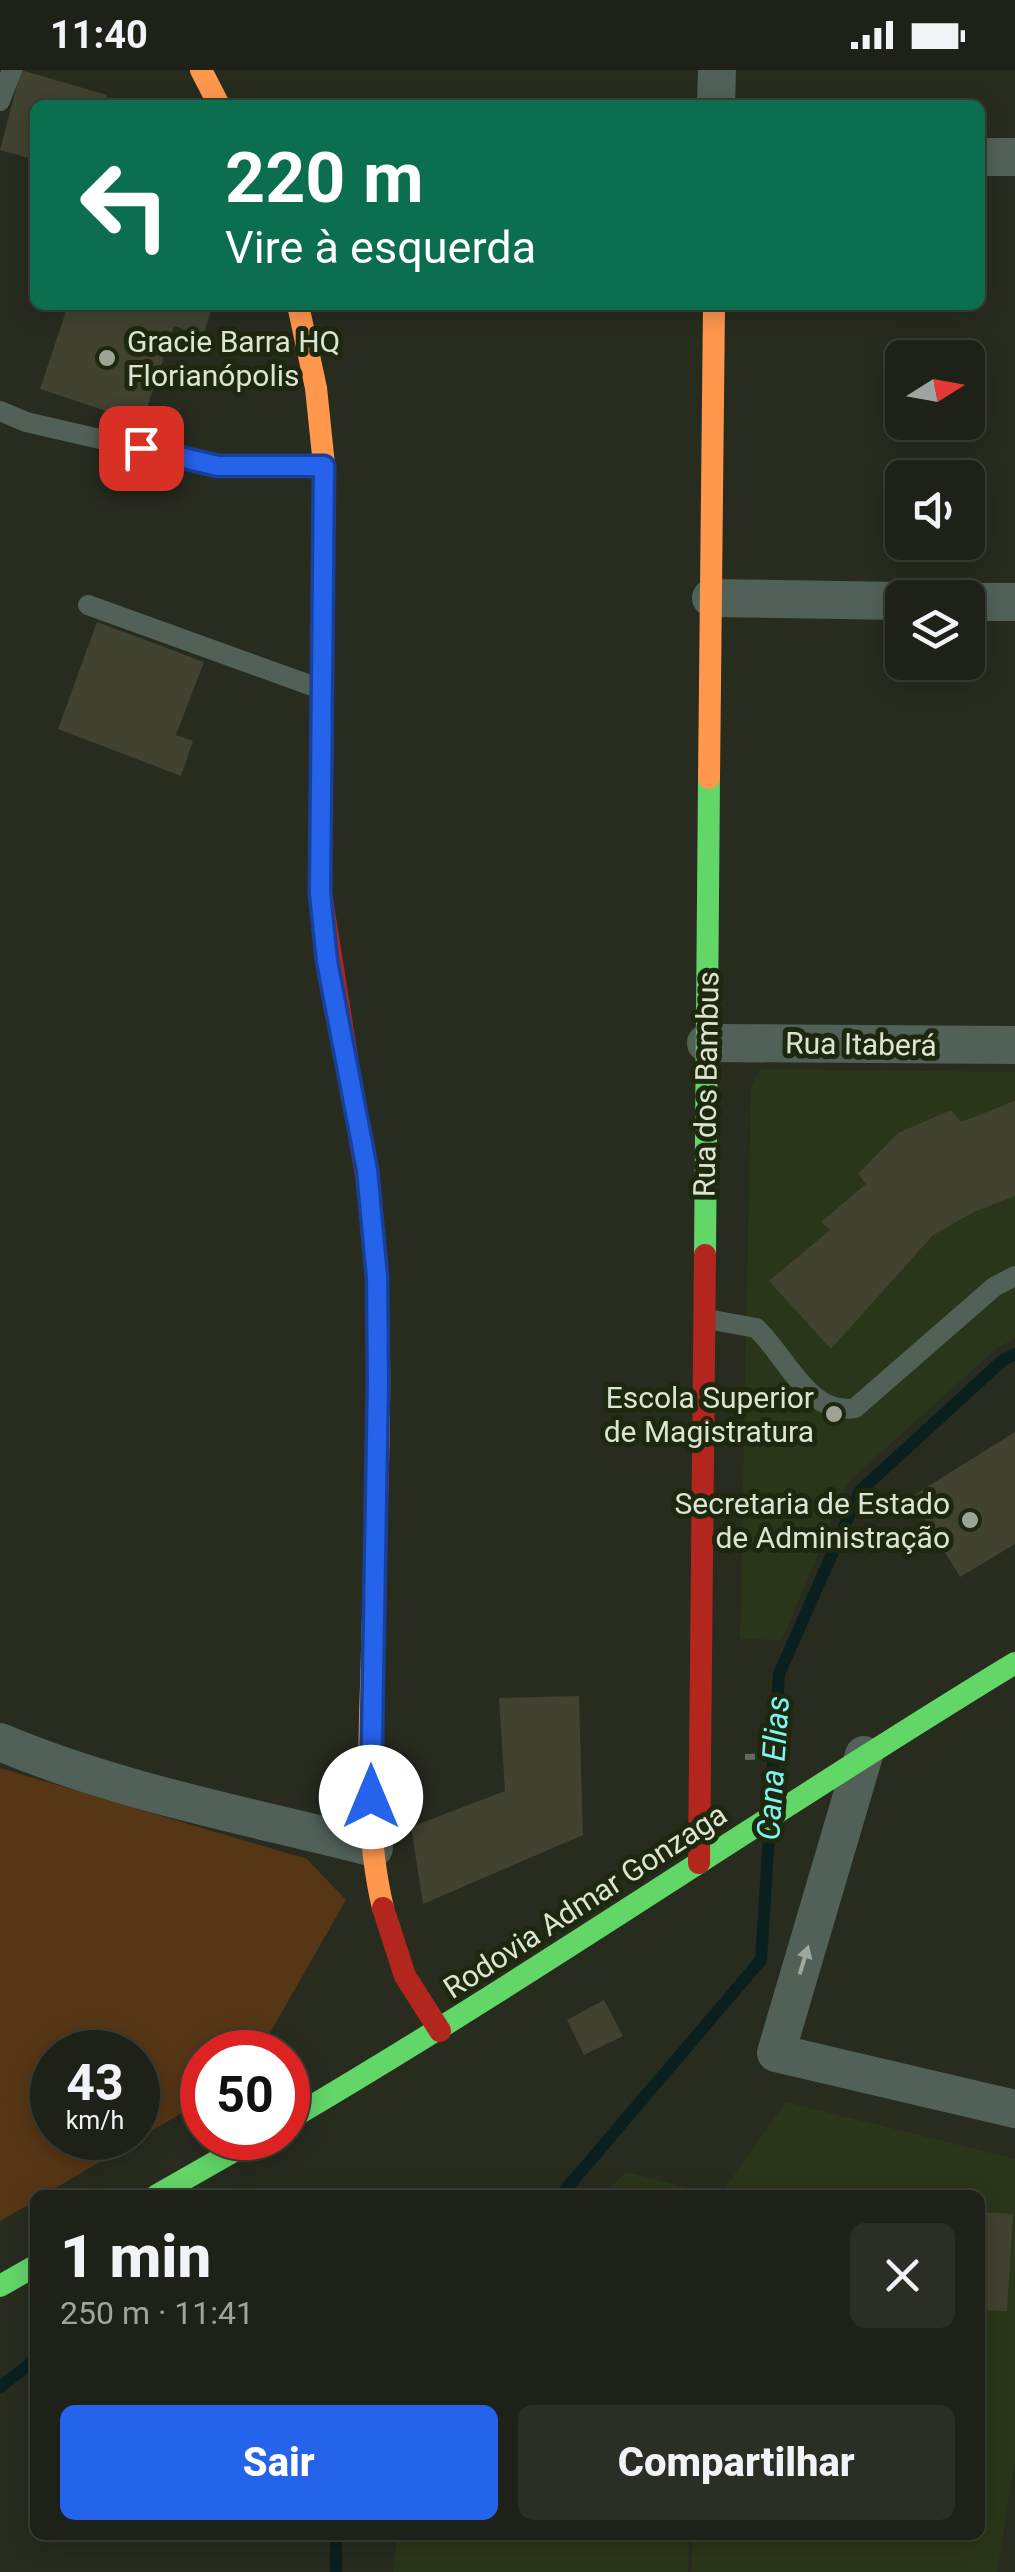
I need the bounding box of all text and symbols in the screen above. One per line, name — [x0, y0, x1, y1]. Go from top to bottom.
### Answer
text: 11:40 — [50, 13, 148, 57]
text: 220 m — [225, 137, 424, 219]
icon: left — [60, 140, 190, 270]
text: Vire à esquerda — [225, 221, 536, 274]
place label: Gracie Barra HQ Florianópolis — [127, 324, 340, 393]
north arrow — [885, 340, 985, 440]
map controls — [885, 340, 985, 680]
marker: Gracie Barra HQ Florianópolis — [96, 347, 118, 369]
pin — [99, 406, 184, 491]
icon: arrive — [114, 421, 169, 476]
button: sound — [885, 460, 985, 560]
button: layers — [885, 580, 985, 680]
street label: Rua dos Bambus — [687, 971, 725, 1197]
street label: Rua Itaberá — [785, 1025, 937, 1063]
place label: Escola Superior de Magistratura — [604, 1380, 814, 1449]
marker: Escola Superior de Magistratura — [823, 1403, 845, 1425]
place label: Secretaria de Estado de Administração — [674, 1486, 950, 1555]
marker: Secretaria de Estado de Administração — [959, 1509, 981, 1531]
water label: Cana Elias — [749, 1695, 797, 1841]
position arrow — [319, 1745, 423, 1849]
street label: Rodovia Admar Gonzaga — [437, 1796, 733, 2006]
one-way arrow — [797, 1944, 812, 1975]
speed limit sign: 50 — [180, 2030, 310, 2160]
text: 43 — [66, 2054, 124, 2112]
text: km/h — [66, 2106, 124, 2135]
text: 1 min — [60, 2221, 211, 2292]
button: close — [850, 2223, 955, 2328]
text: 250 m · 11:41 — [60, 2294, 254, 2332]
button: Sair — [60, 2405, 498, 2520]
button: Compartilhar — [518, 2405, 955, 2520]

